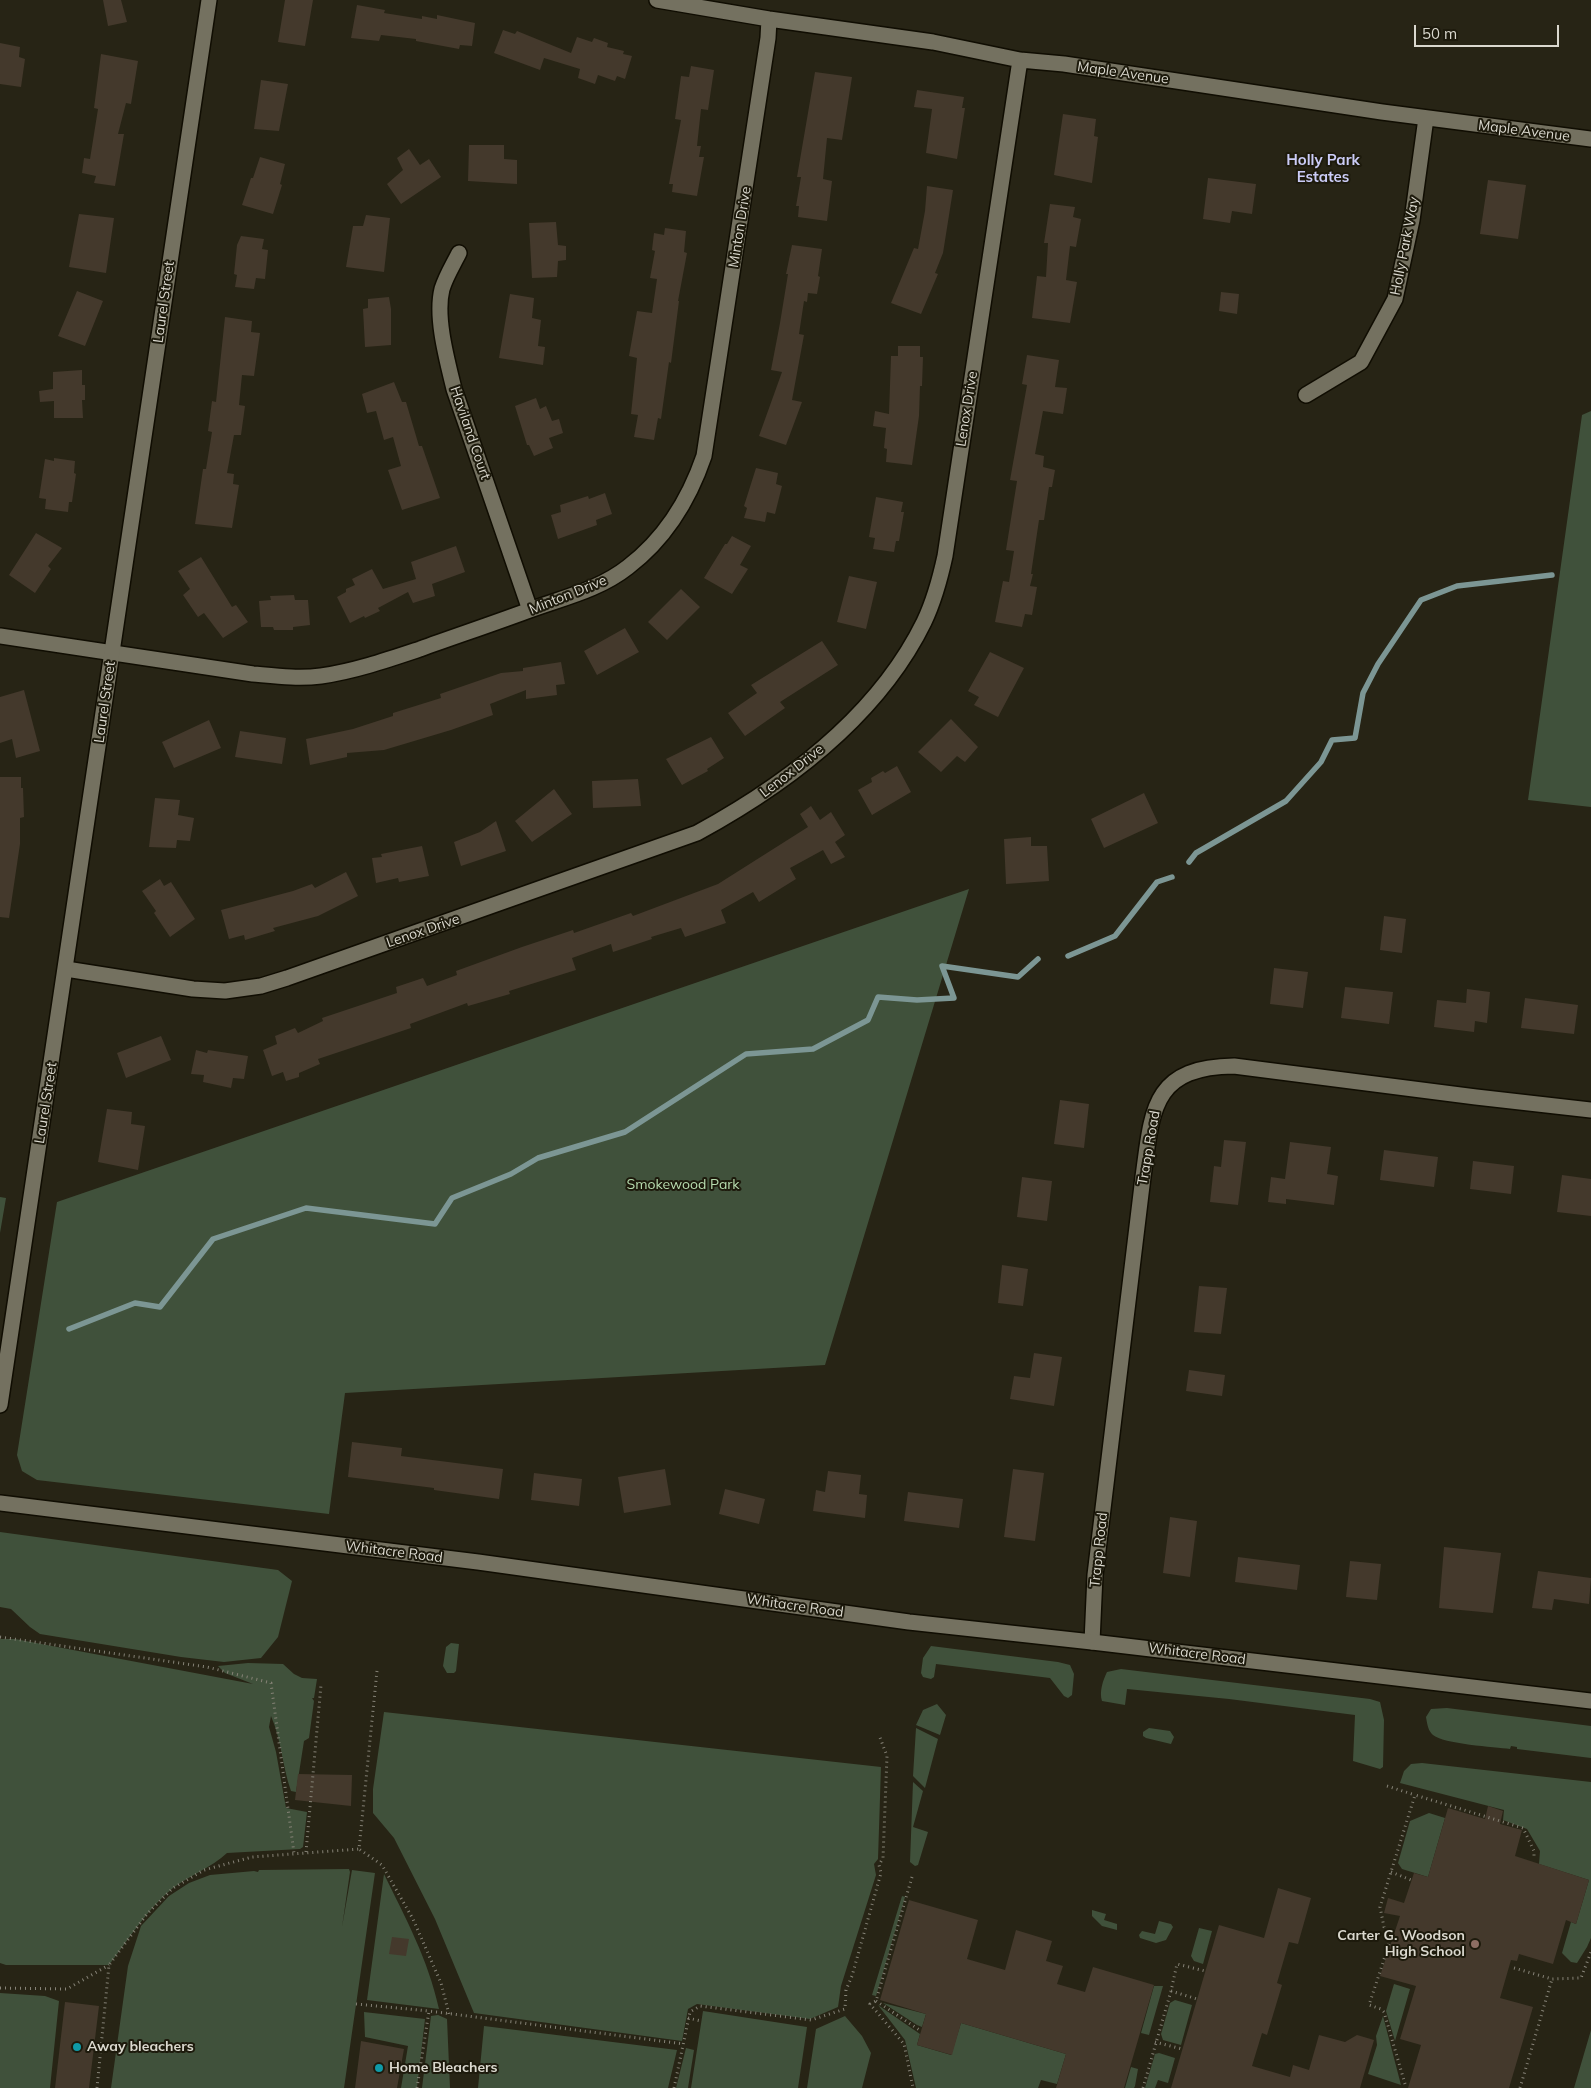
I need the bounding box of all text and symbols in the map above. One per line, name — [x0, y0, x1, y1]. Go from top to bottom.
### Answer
scale bar — [1416, 15, 1561, 47]
text: 50 m — [1422, 24, 1457, 43]
street label: Maple Avenue — [1076, 58, 1170, 88]
street label: Maple Avenue — [1477, 117, 1571, 145]
district label: Holly Park Estates — [1286, 151, 1360, 186]
street label: Minton Drive — [725, 185, 755, 269]
street label: Holly Park Way — [1387, 195, 1423, 297]
street label: Laurel Street — [150, 260, 178, 344]
street label: Lenox Drive — [953, 370, 981, 448]
street label: Haviland Court — [446, 384, 494, 482]
street label: Minton Drive — [527, 572, 609, 618]
street label: Laurel Street — [91, 660, 119, 744]
street label: Lenox Drive — [757, 741, 827, 801]
street label: Lenox Drive — [384, 911, 462, 951]
street label: Laurel Street — [31, 1061, 61, 1145]
street label: Trapp Road — [1134, 1109, 1164, 1187]
park label: Smokewood Park — [626, 1177, 740, 1193]
street label: Trapp Road — [1087, 1512, 1111, 1588]
street label: Whitacre Road — [344, 1538, 444, 1566]
street label: Whitacre Road — [745, 1591, 845, 1621]
street label: Whitacre Road — [1147, 1640, 1247, 1668]
place label: Carter G. Woodson High School — [1337, 1928, 1465, 1960]
marker: Carter G. Woodson High School — [1469, 1938, 1481, 1950]
place label: Away bleachers — [87, 2039, 194, 2055]
marker: Away bleachers — [71, 2041, 83, 2053]
place label: Home Bleachers — [389, 2060, 497, 2076]
marker: Home Bleachers — [373, 2062, 385, 2074]

